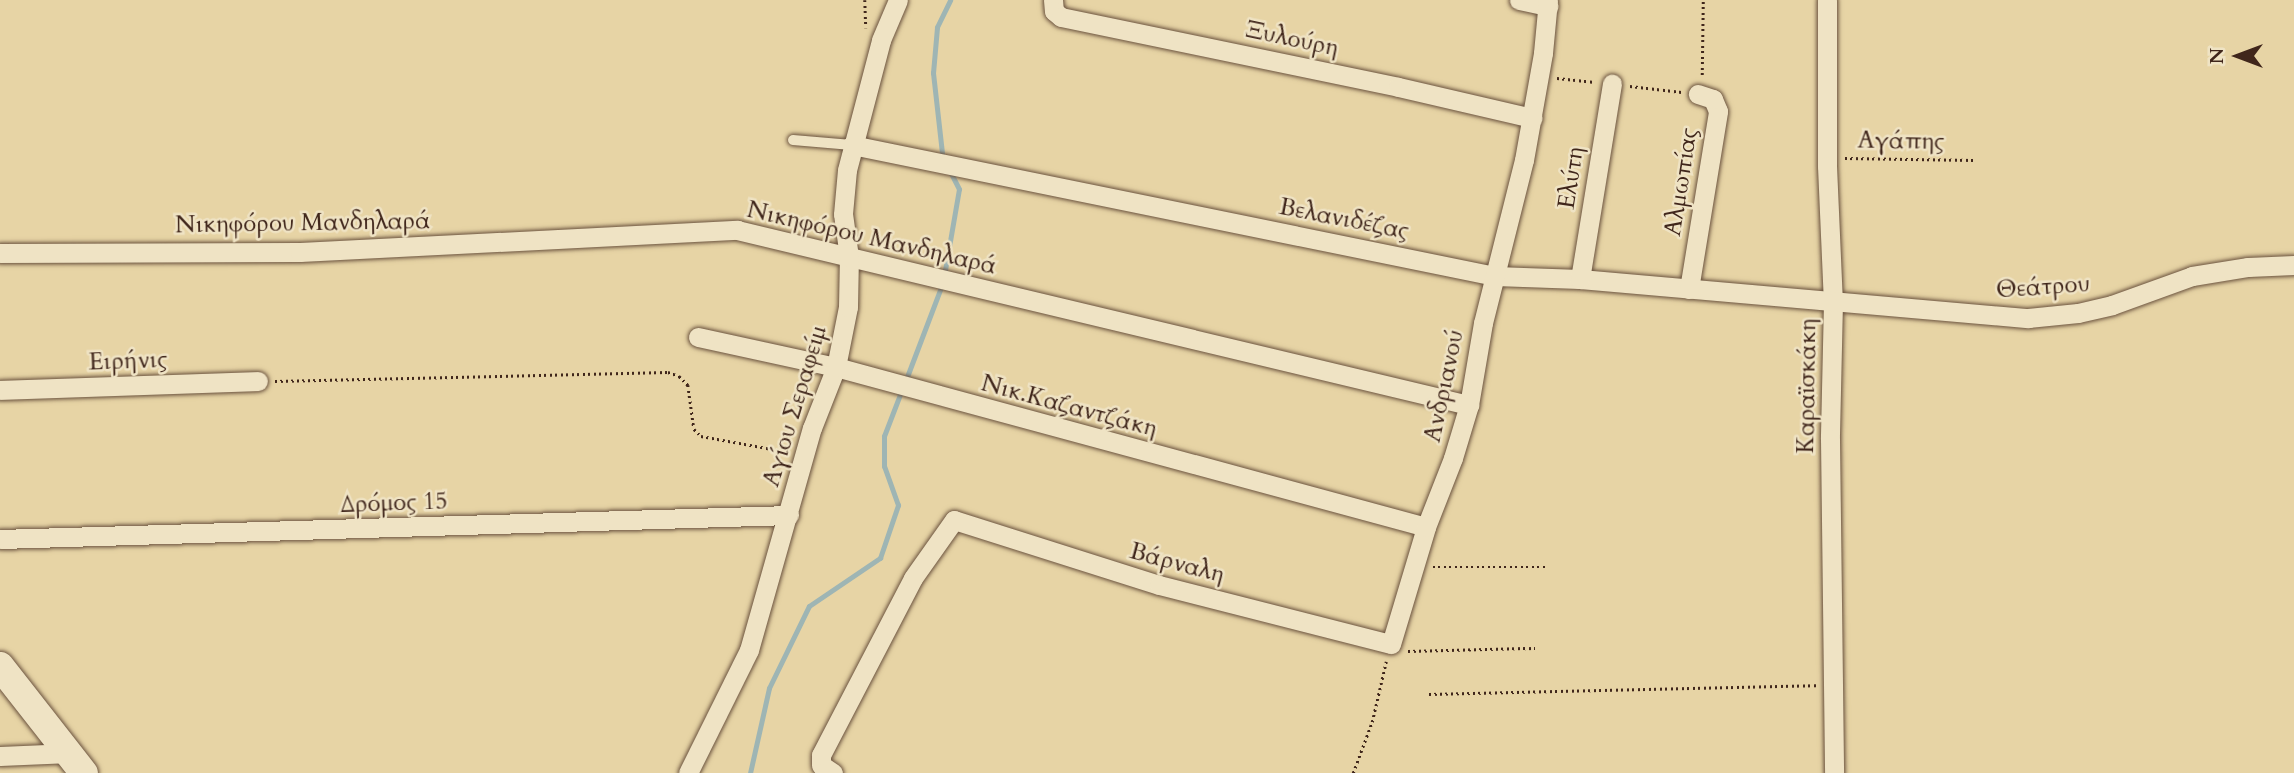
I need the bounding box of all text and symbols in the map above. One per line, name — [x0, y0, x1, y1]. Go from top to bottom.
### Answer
street label: Ξυλούρη — [1243, 15, 1341, 63]
north arrow — [2203, 21, 2273, 91]
text: N — [2204, 48, 2230, 64]
street label: Αλμωπίας — [1658, 126, 1704, 238]
street label: Αγάπης — [1857, 126, 1945, 156]
street label: Ελύτη — [1552, 145, 1590, 211]
street label: Βελανιδέζας — [1277, 192, 1411, 246]
street label: Νικηφόρου Μανδηλαρά — [744, 195, 1000, 281]
street label: Νικηφόρου Μανδηλαρά — [175, 206, 431, 240]
street label: Θεάτρου — [1995, 269, 2091, 305]
street label: Καραϊσκάκη — [1791, 318, 1823, 454]
street label: Αγίου Σεραφείμ — [757, 322, 833, 490]
street label: Ανδριανού — [1418, 327, 1470, 445]
street label: Ειρήνις — [88, 345, 168, 377]
street label: Νικ.Καζαντζάκη — [978, 369, 1160, 443]
street label: Δρόμος 15 — [340, 487, 448, 519]
street label: Βάρναλη — [1127, 537, 1227, 589]

